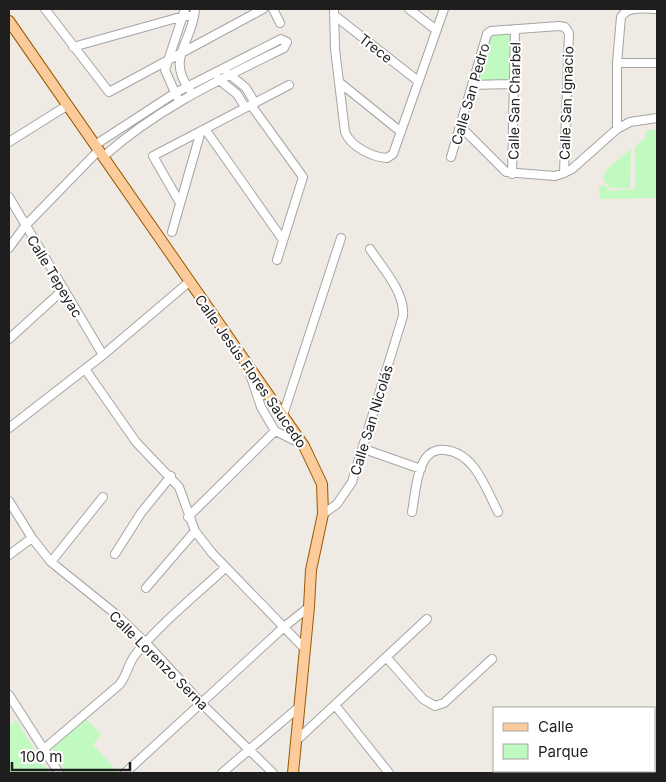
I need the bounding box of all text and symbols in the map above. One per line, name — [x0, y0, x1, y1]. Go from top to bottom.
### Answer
street label: Trece — [356, 30, 396, 66]
street label: Calle San Pedro — [447, 41, 493, 147]
street label: Calle San Charbel — [504, 42, 524, 160]
street label: Calle San Ignacio — [556, 46, 576, 160]
street label: Calle Tepeyac — [24, 232, 86, 320]
street label: Calle Jesús Flores Saucedo — [192, 291, 310, 451]
street label: Calle San Nicolás — [346, 363, 396, 477]
street label: Calle Lorenzo Serna — [106, 607, 212, 713]
legend — [493, 707, 656, 772]
text: Calle — [538, 717, 573, 736]
scale bar — [12, 740, 130, 772]
text: Parque — [538, 742, 588, 761]
text: 100 m — [20, 747, 62, 766]

